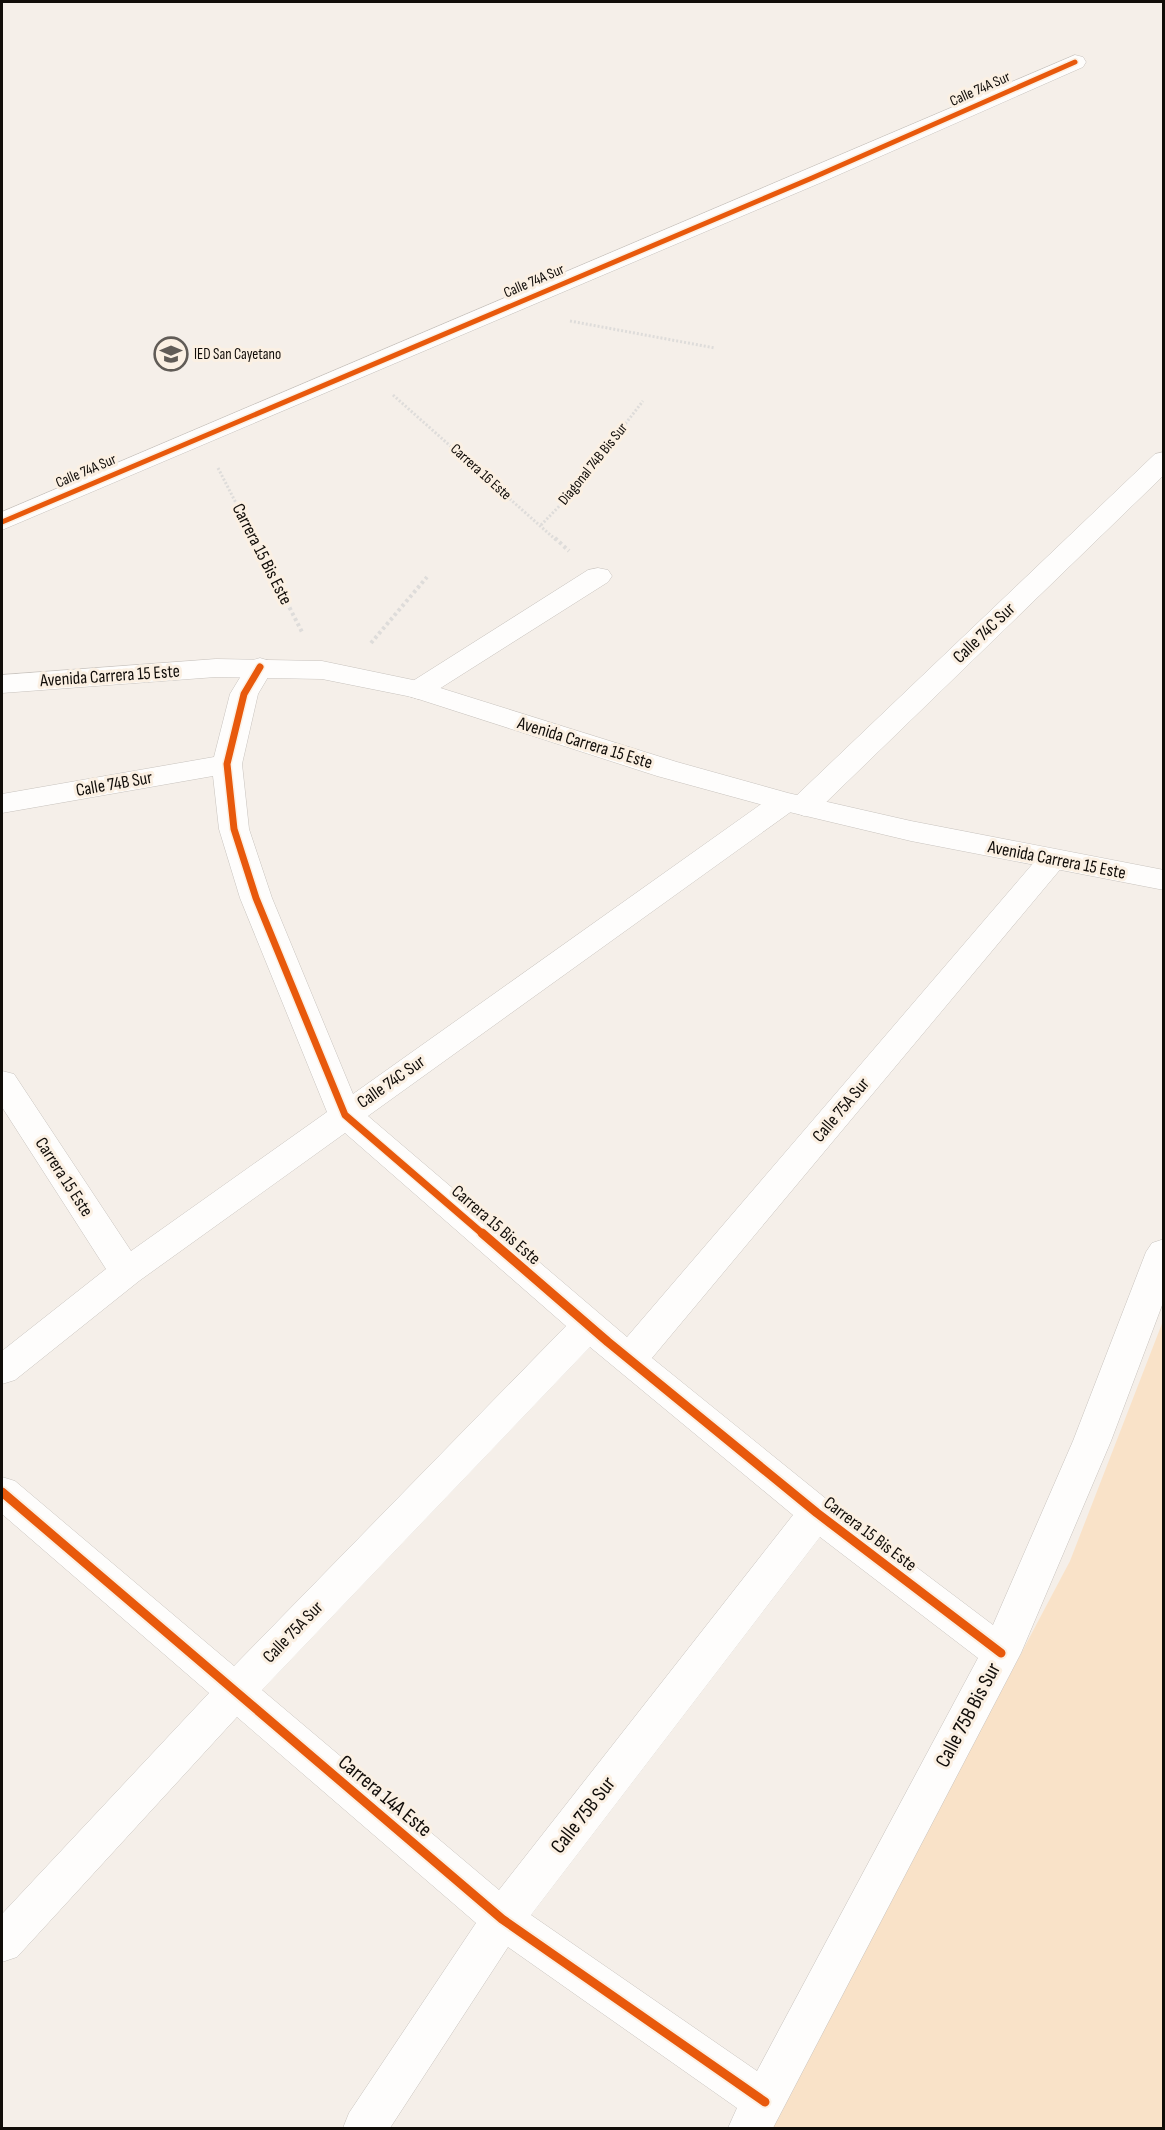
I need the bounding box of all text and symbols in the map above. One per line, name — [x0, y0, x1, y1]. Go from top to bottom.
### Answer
street label: Calle 74A Sur — [947, 67, 1014, 111]
street label: Calle 74A Sur — [501, 259, 568, 302]
school or university icon: IED San Cayetano — [153, 336, 189, 372]
place label: IED San Cayetano — [194, 345, 281, 364]
street label: Diagonal 74B Bis Sur — [554, 419, 632, 509]
street label: Carrera 16 Este — [447, 440, 515, 504]
street label: Calle 74A Sur — [53, 449, 120, 492]
street label: Carrera 15 Bis Este — [227, 500, 297, 608]
street label: Calle 74C Sur — [949, 598, 1019, 668]
street label: Avenida Carrera 15 Este — [38, 661, 181, 691]
street label: Avenida Carrera 15 Este — [514, 712, 655, 774]
street label: Calle 74B Sur — [74, 767, 154, 801]
street label: Avenida Carrera 15 Este — [985, 836, 1128, 884]
street label: Calle 74C Sur — [353, 1051, 429, 1113]
street label: Calle 75A Sur — [808, 1074, 874, 1146]
street label: Carrera 15 Este — [31, 1133, 97, 1221]
street label: Carrera 15 Bis Este — [447, 1181, 545, 1269]
street label: Carrera 15 Bis Este — [819, 1492, 921, 1576]
street label: Calle 75A Sur — [259, 1597, 327, 1667]
street label: Calle 75B Bis Sur — [930, 1658, 1006, 1772]
street label: Carrera 14A Este — [333, 1750, 437, 1842]
street label: Calle 75B Sur — [545, 1772, 621, 1858]

